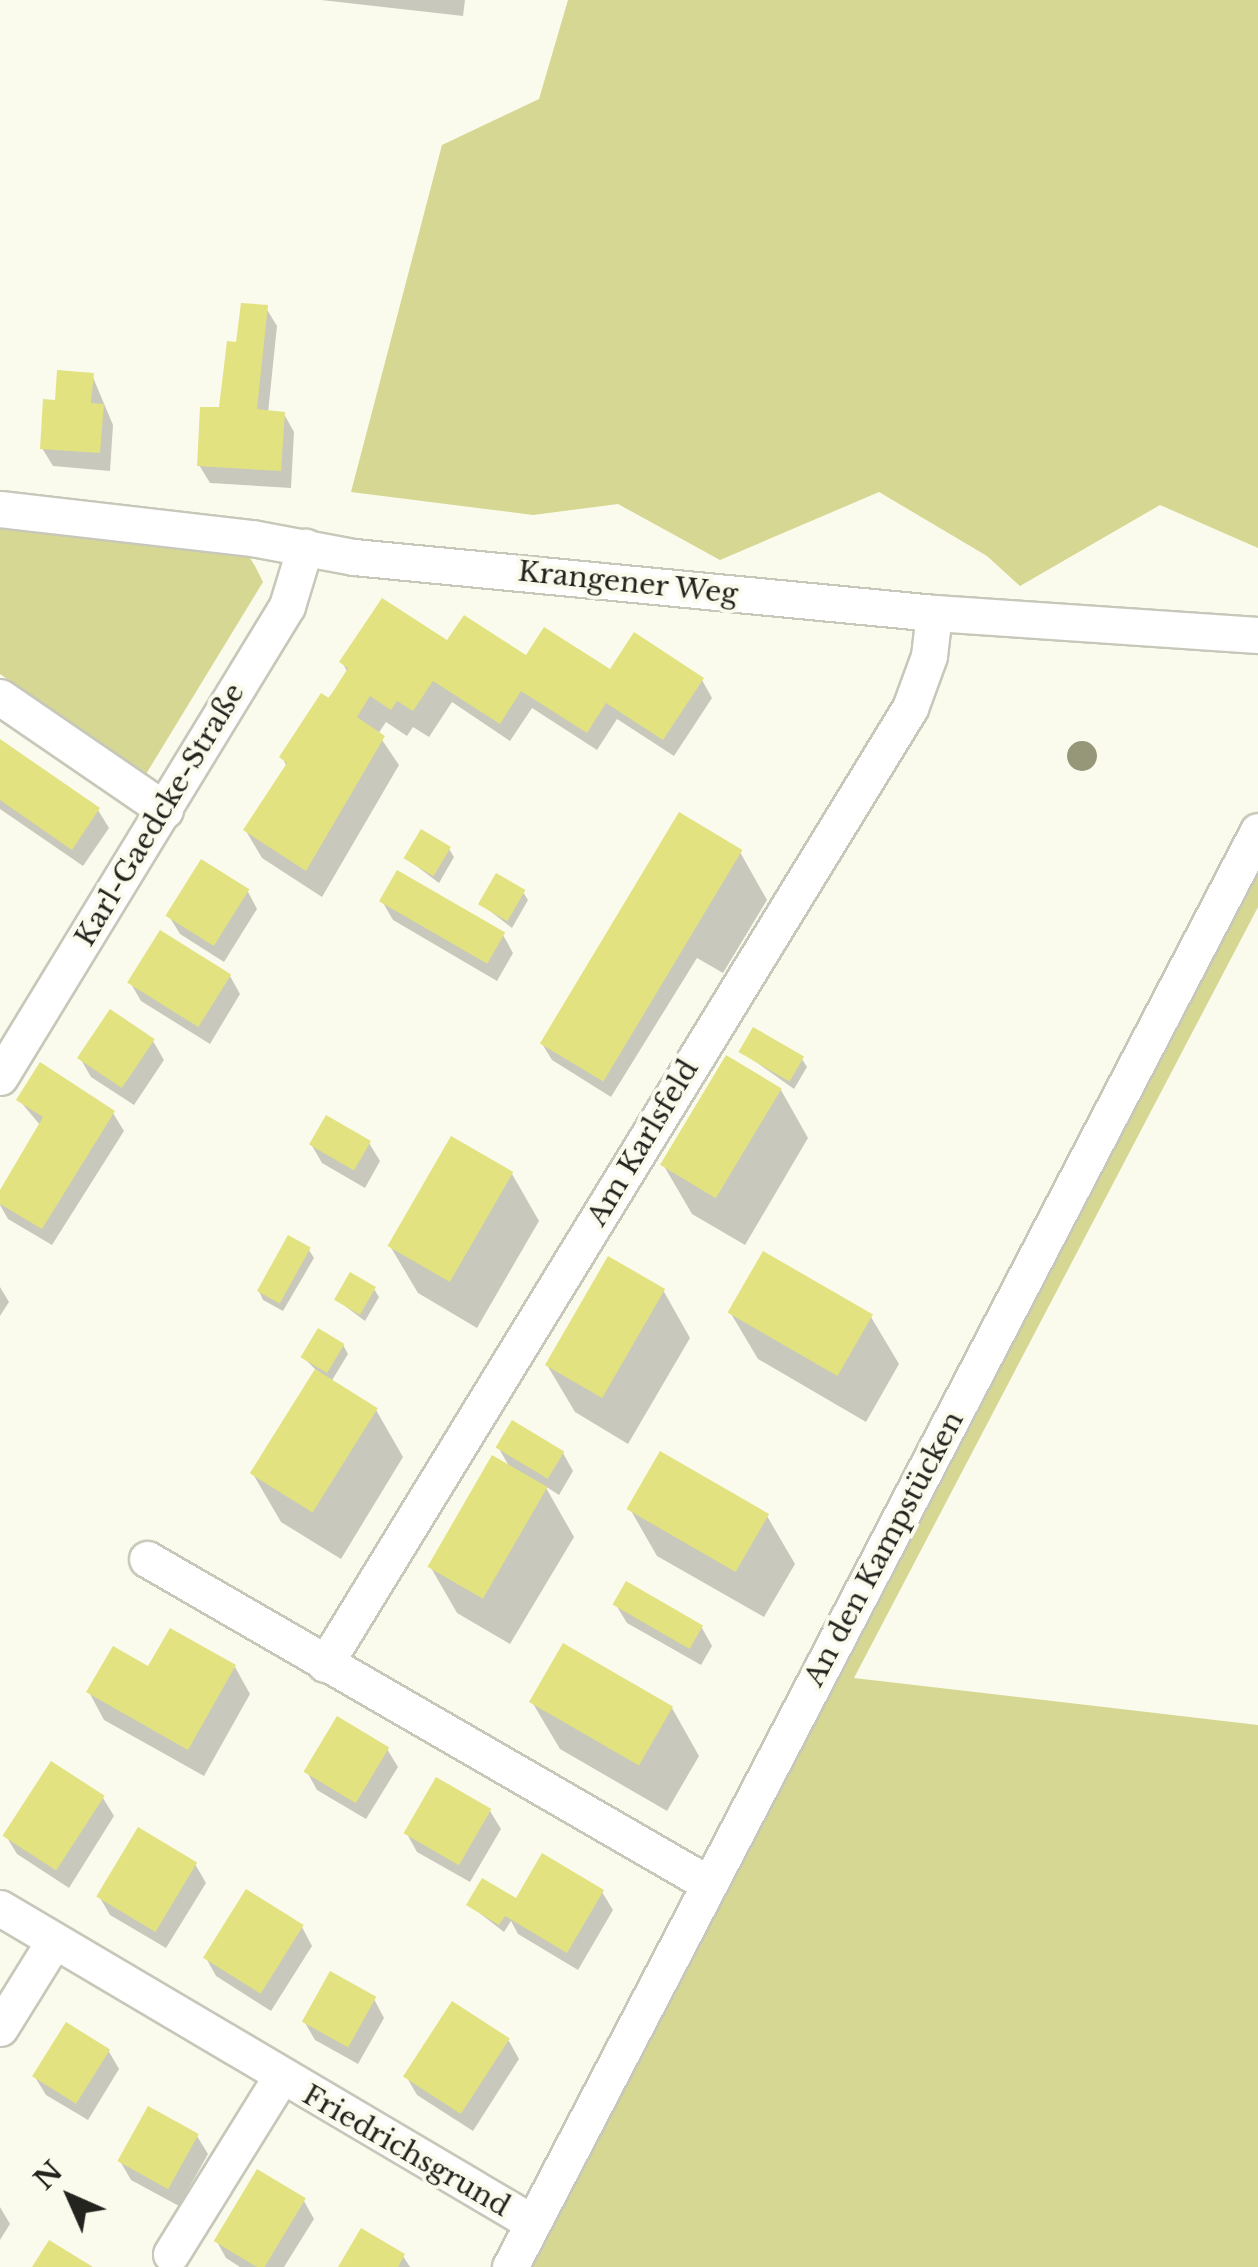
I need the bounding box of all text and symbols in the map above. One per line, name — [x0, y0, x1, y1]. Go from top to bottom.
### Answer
street label: Krangener Weg — [515, 555, 741, 611]
street label: Karl-Gaedcke-Straße — [68, 678, 252, 952]
street label: Am Karlsfeld — [580, 1054, 706, 1232]
street label: An den Kampstücken — [797, 1406, 971, 1692]
street label: Friedrichsgrund — [297, 2078, 515, 2224]
north arrow — [20, 2147, 120, 2247]
text: N — [27, 2154, 70, 2197]

